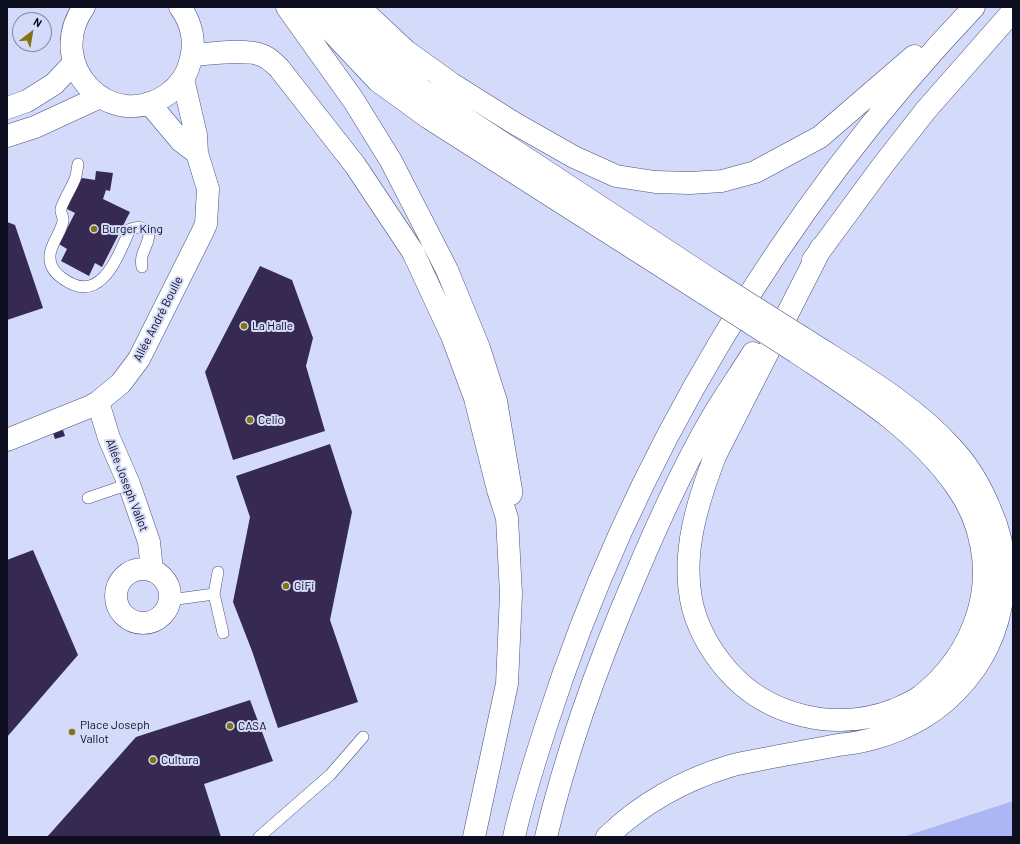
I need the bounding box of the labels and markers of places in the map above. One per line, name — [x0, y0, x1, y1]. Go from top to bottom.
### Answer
place label: Burger King — [102, 222, 163, 236]
marker: Burger King — [89, 224, 99, 234]
place label: La Halle — [252, 319, 293, 333]
marker: La Halle — [239, 321, 249, 331]
place label: Celio — [258, 413, 284, 427]
marker: Celio — [245, 415, 255, 425]
place label: GiFi — [294, 579, 314, 593]
marker: GiFi — [281, 581, 291, 591]
place label: Place Joseph Vallot — [80, 718, 150, 746]
place label: CASA — [238, 719, 266, 733]
marker: CASA — [225, 721, 235, 731]
marker: Place Joseph Vallot — [67, 727, 77, 737]
place label: Cultura — [161, 753, 199, 767]
marker: Cultura — [148, 755, 158, 765]

